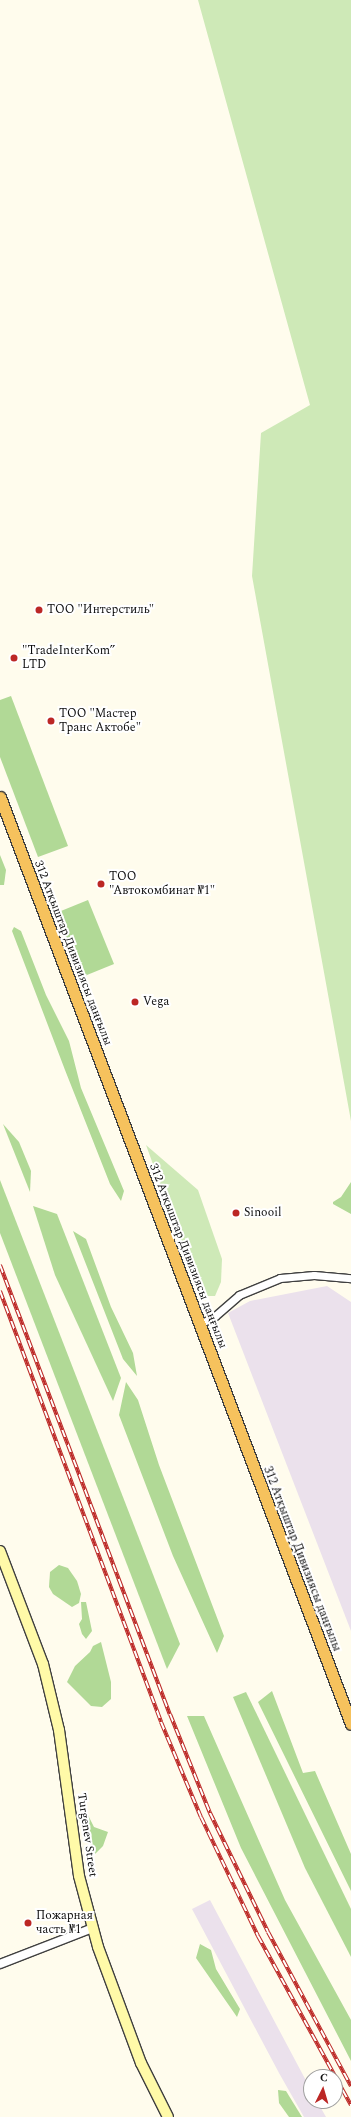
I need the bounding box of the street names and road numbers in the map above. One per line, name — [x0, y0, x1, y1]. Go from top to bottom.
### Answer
street label: 312 Атқыштар Дивизиясы даңғылы — [31, 859, 115, 1047]
street label: 312 Атқыштар Дивизиясы даңғылы — [146, 1162, 230, 1350]
street label: 312 Атқыштар Дивизиясы даңғылы — [260, 1465, 344, 1653]
street label: Turgenev Street — [74, 1792, 100, 1878]

